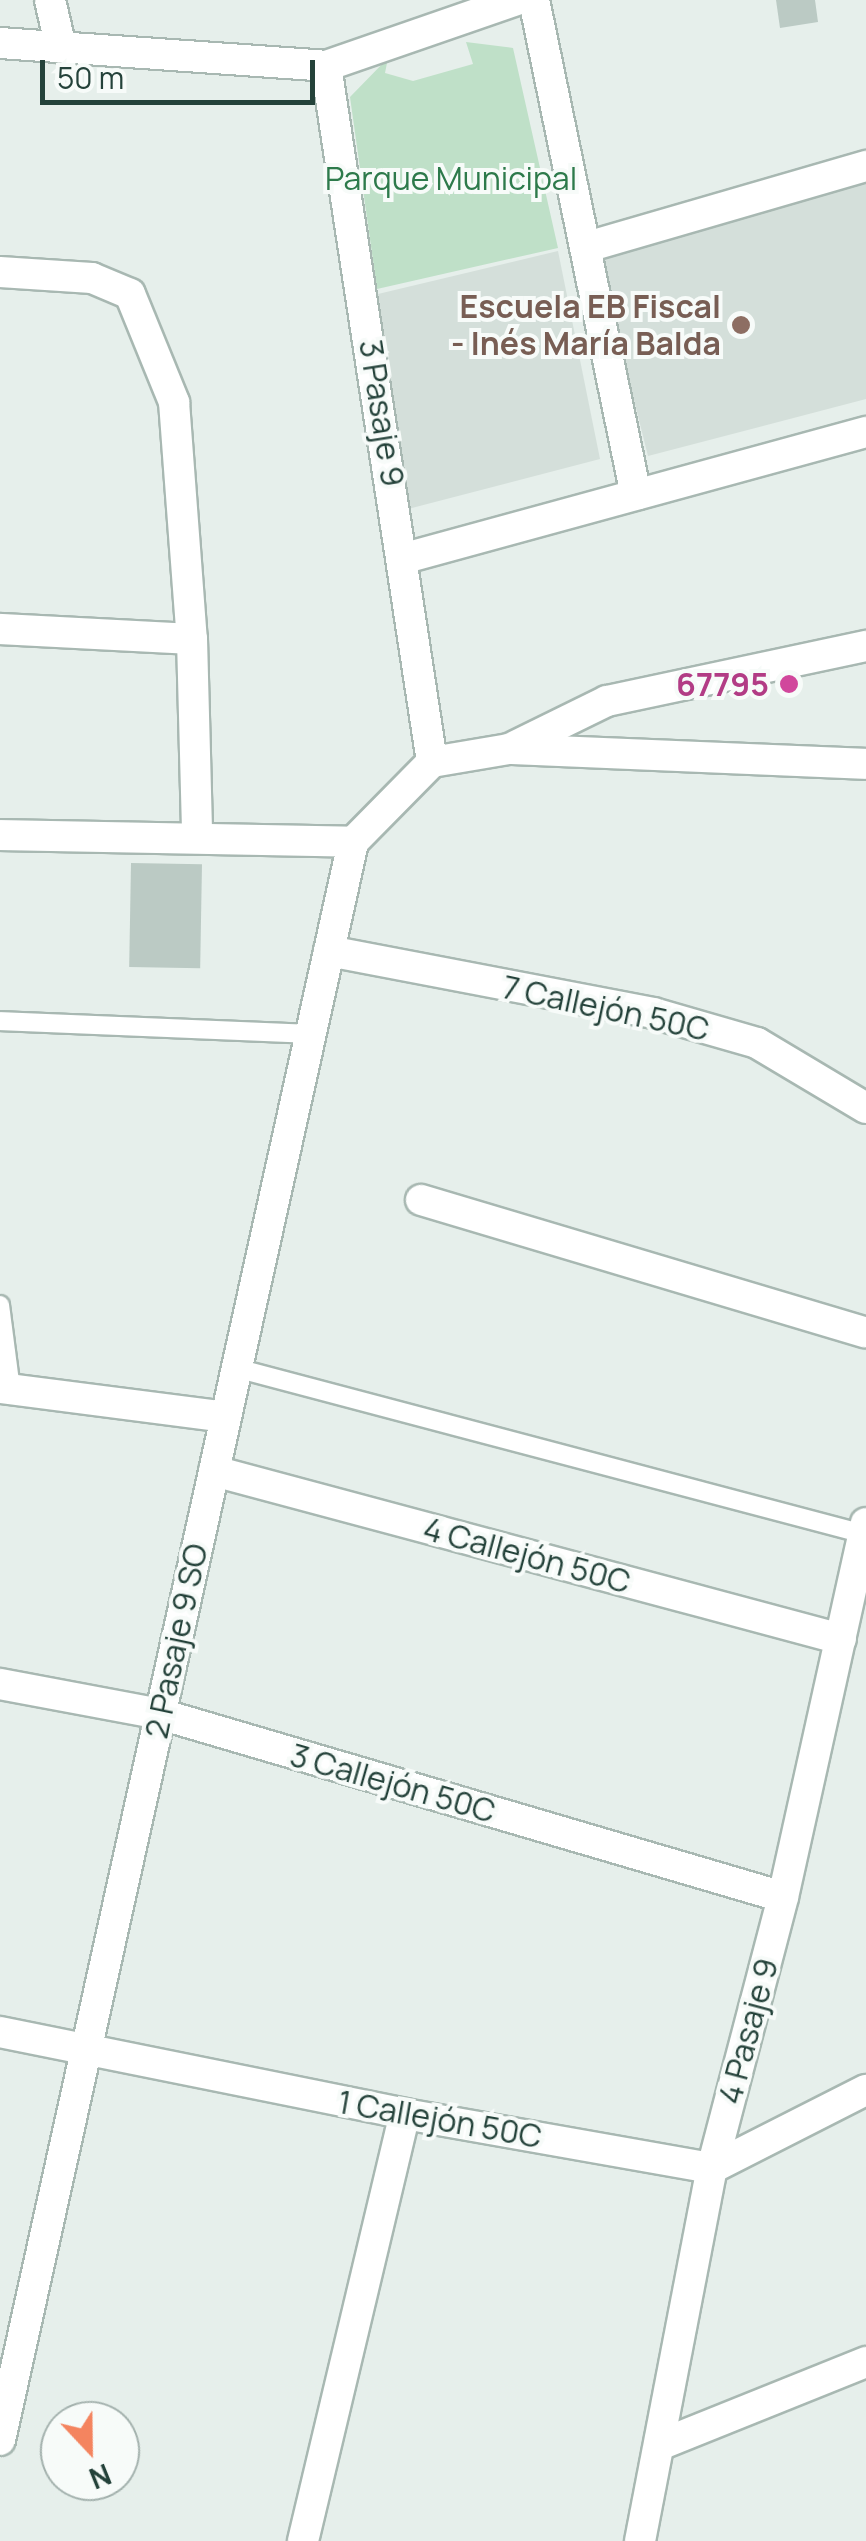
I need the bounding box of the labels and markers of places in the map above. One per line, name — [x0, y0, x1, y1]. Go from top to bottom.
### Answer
place label: Escuela EB Fiscal - Inés María Balda — [451, 288, 721, 363]
marker: Escuela EB Fiscal - Inés María Balda — [730, 314, 752, 336]
place label: 67795 — [676, 665, 769, 703]
marker: 67795 — [778, 673, 800, 695]

